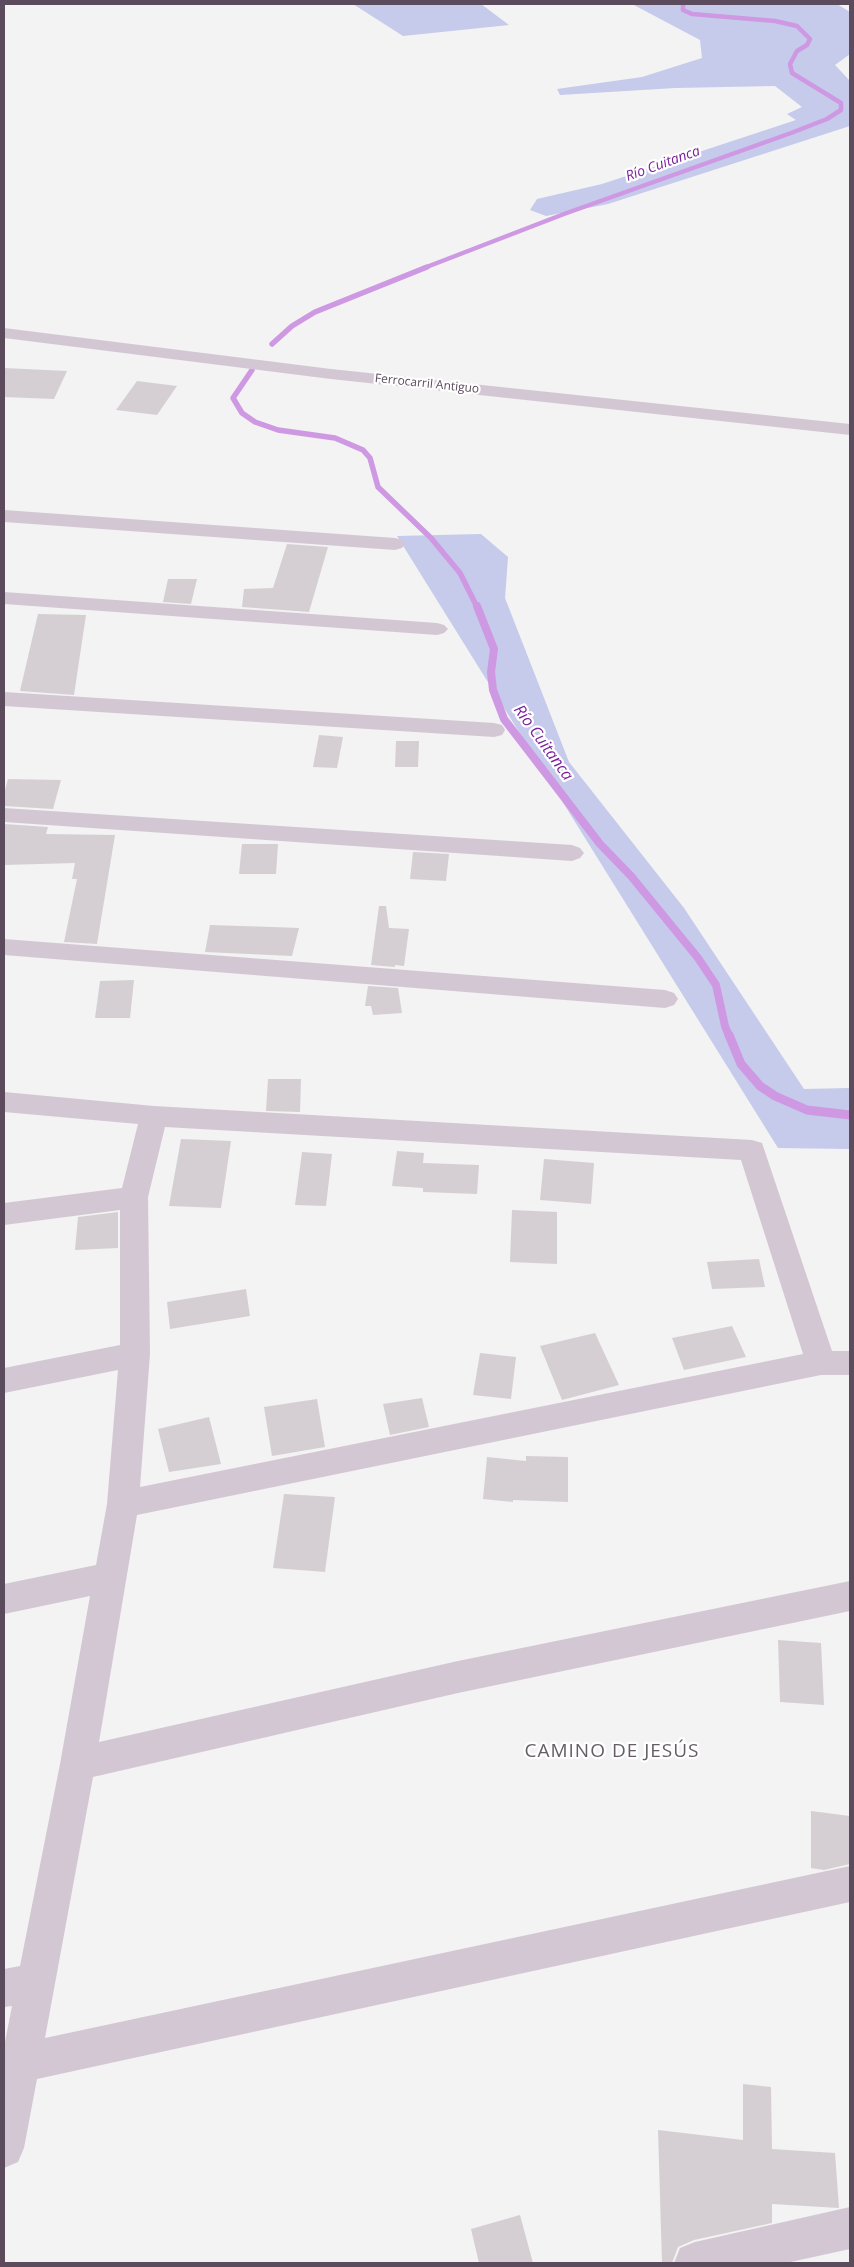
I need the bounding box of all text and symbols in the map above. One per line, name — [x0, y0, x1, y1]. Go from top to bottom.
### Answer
water label: Río Cuitanca — [624, 143, 702, 185]
street label: Ferrocarril Antiguo — [374, 371, 480, 397]
water label: Río Cuitanca — [509, 701, 577, 785]
district label: CAMINO DE JESÚS — [523, 1741, 701, 1763]

